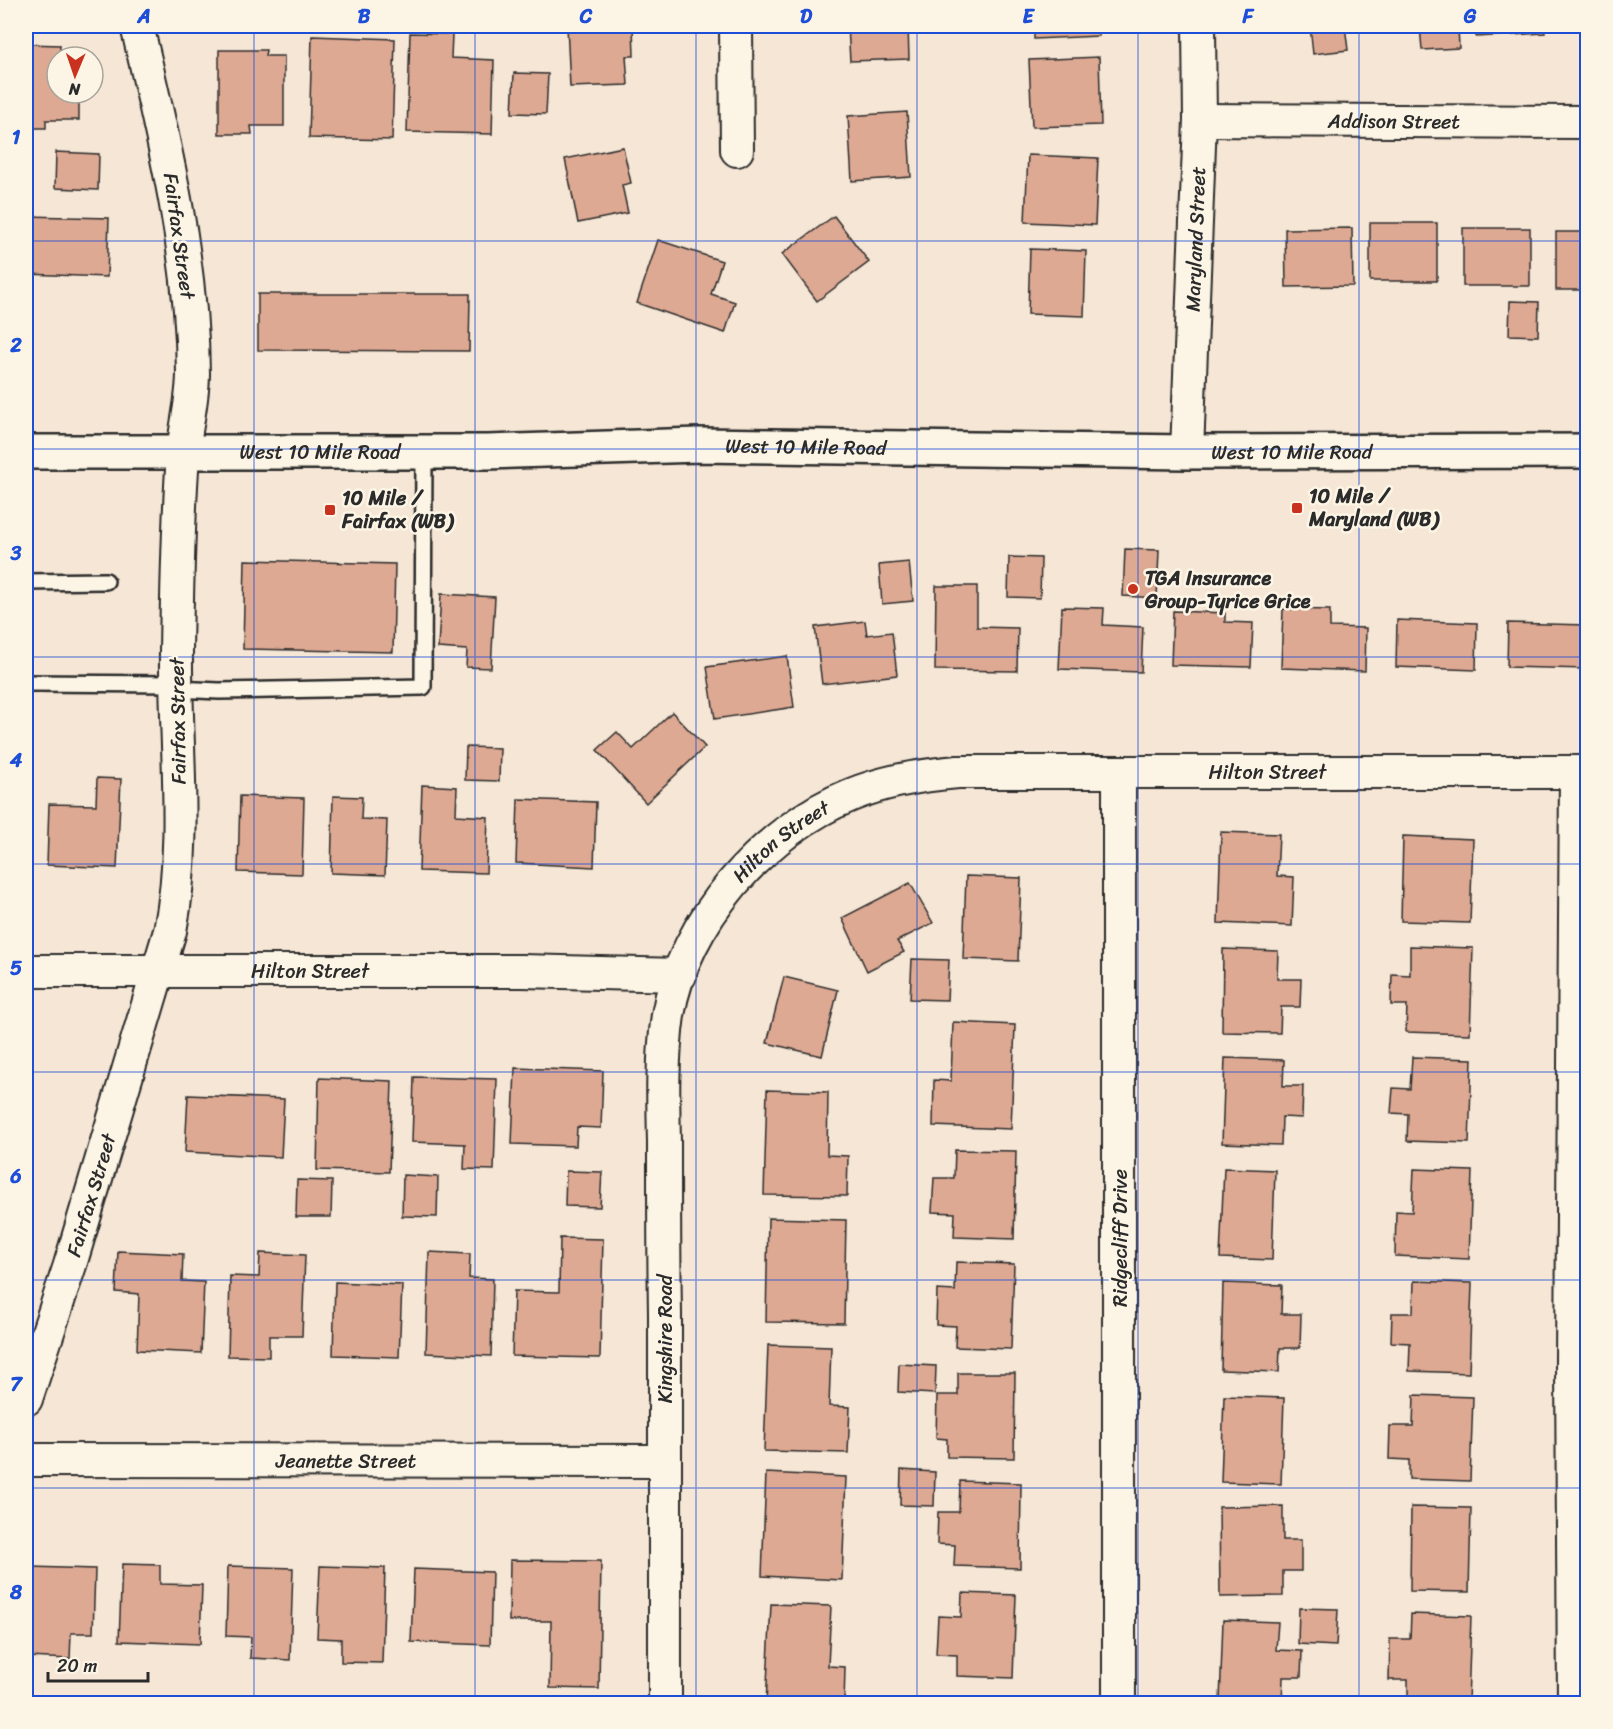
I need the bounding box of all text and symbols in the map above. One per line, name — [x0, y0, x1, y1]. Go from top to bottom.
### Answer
text: A — [136, 0, 151, 34]
text: B — [358, 0, 371, 34]
text: C — [579, 0, 593, 34]
text: D — [800, 0, 813, 34]
text: E — [1022, 0, 1035, 34]
text: F — [1242, 0, 1255, 34]
text: G — [1463, 0, 1477, 34]
north arrow — [45, 45, 105, 105]
text: N — [68, 75, 82, 104]
street label: Addison Street — [1327, 103, 1460, 139]
text: 1 — [12, 120, 21, 155]
street label: Maryland Street — [1175, 166, 1216, 312]
street label: Fairfax Street — [153, 171, 205, 302]
text: 2 — [9, 328, 22, 363]
street label: West 10 Mile Road — [725, 428, 888, 465]
street label: West 10 Mile Road — [1211, 434, 1374, 469]
street label: West 10 Mile Road — [240, 435, 402, 470]
place label: 10 Mile / Maryland (WB) — [1308, 479, 1441, 537]
place label: 10 Mile / Fairfax (WB) — [341, 481, 455, 539]
marker: 10 Mile / Maryland (WB) — [1290, 501, 1304, 515]
marker: 10 Mile / Fairfax (WB) — [323, 503, 337, 517]
text: 3 — [10, 536, 22, 571]
place label: TGA Insurance Group-Tyrice Grice — [1144, 561, 1311, 619]
marker: TGA Insurance Group-Tyrice Grice — [1126, 582, 1140, 596]
street label: Fairfax Street — [159, 656, 197, 785]
text: 4 — [9, 743, 23, 778]
street label: Hilton Street — [1208, 755, 1327, 790]
street label: Hilton Street — [723, 790, 837, 891]
text: 5 — [10, 951, 22, 986]
street label: Hilton Street — [251, 954, 370, 989]
street label: Fairfax Street — [56, 1128, 126, 1261]
text: 6 — [9, 1159, 22, 1194]
street label: Ridgecliff Drive — [1103, 1169, 1138, 1307]
street label: Kingshire Road — [648, 1273, 683, 1403]
text: 7 — [10, 1367, 23, 1402]
street label: Jeanette Street — [275, 1443, 416, 1478]
text: 8 — [9, 1575, 23, 1610]
scale bar — [48, 1645, 148, 1683]
text: 20 m — [57, 1650, 97, 1682]

